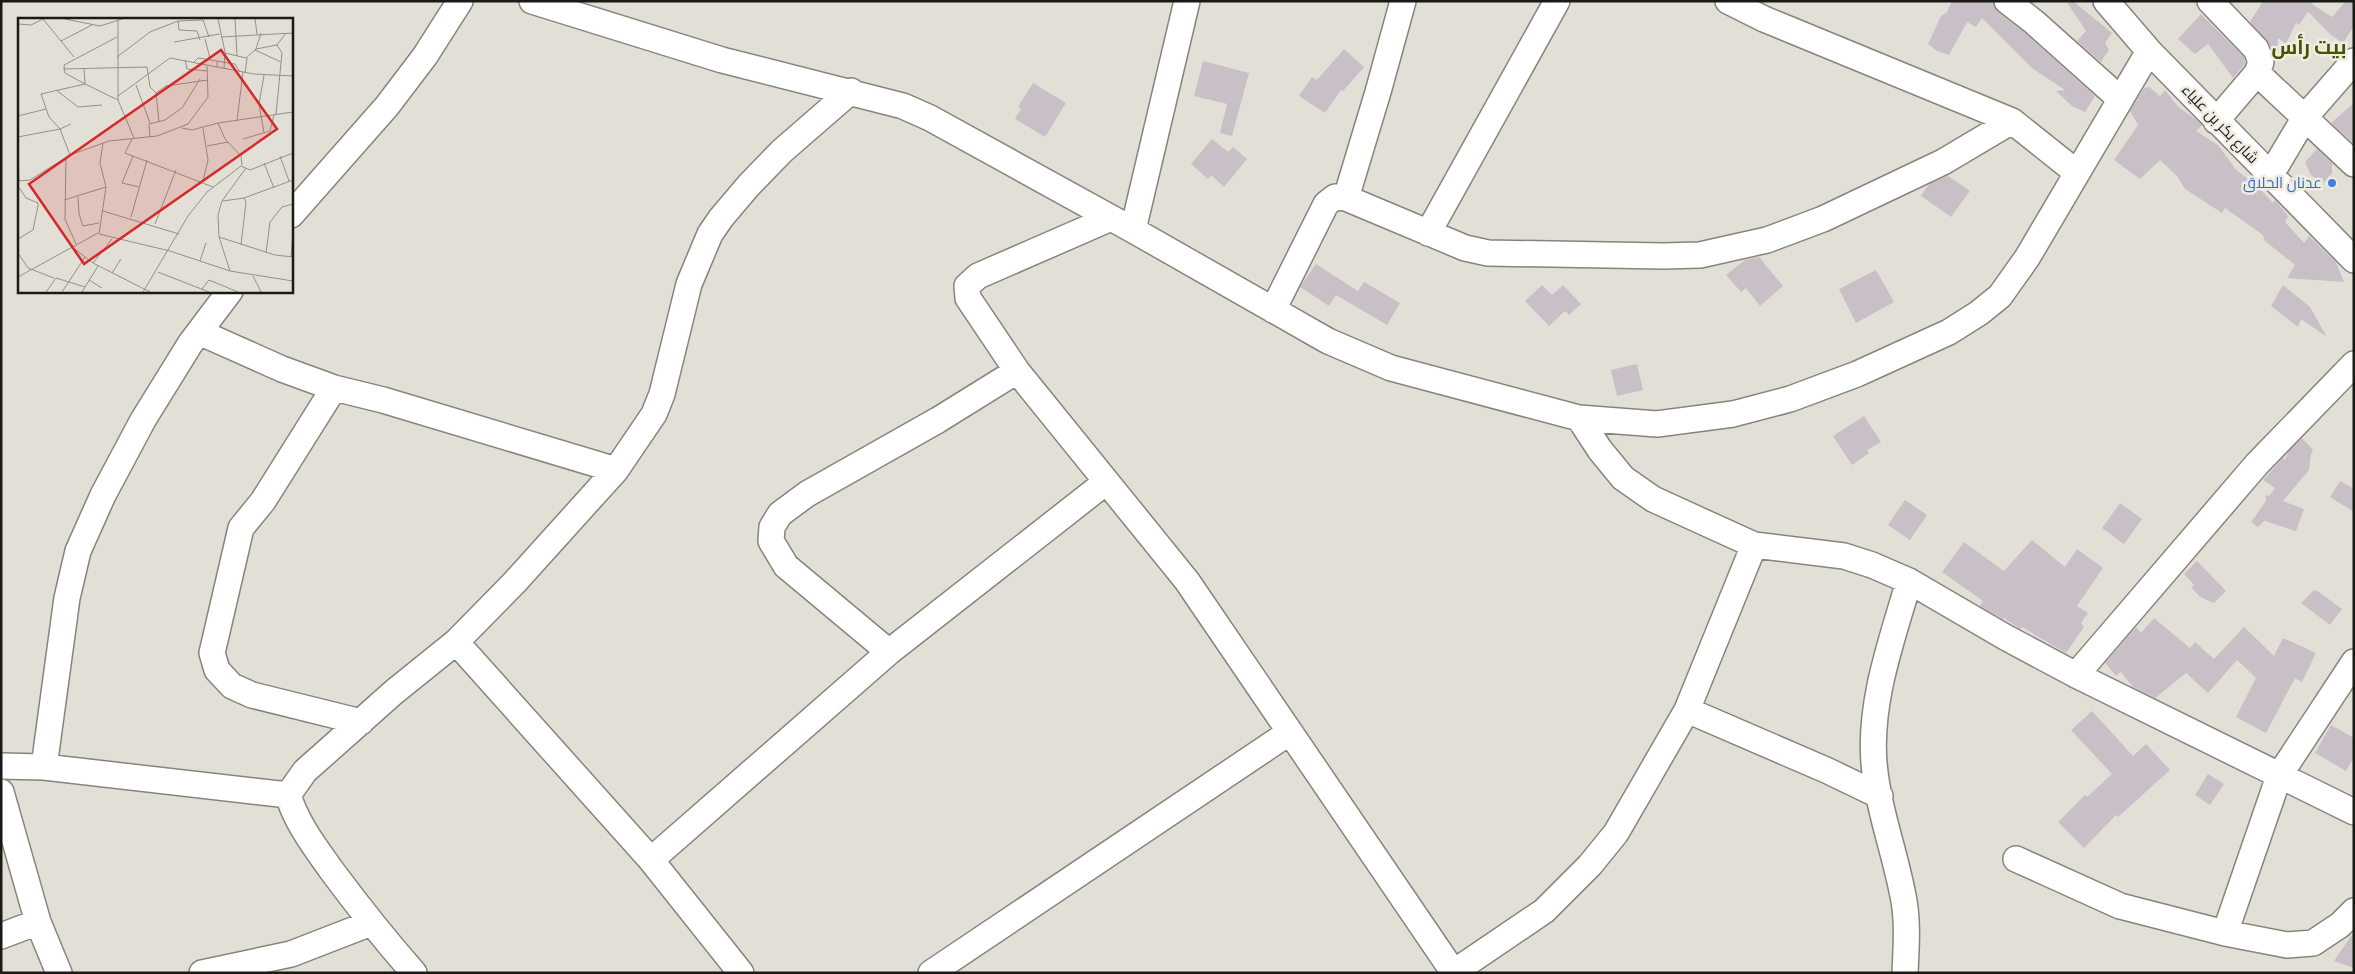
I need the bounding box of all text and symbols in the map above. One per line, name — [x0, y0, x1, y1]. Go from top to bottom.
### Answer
inset map — [18, 18, 292, 292]
district label: بيت رأس — [2272, 33, 2346, 59]
street label: شارع بكر بن علياء — [2176, 81, 2262, 169]
place label: عدنان الحلاق — [2243, 174, 2322, 193]
marker: عدنان الحلاق — [2326, 177, 2338, 189]

